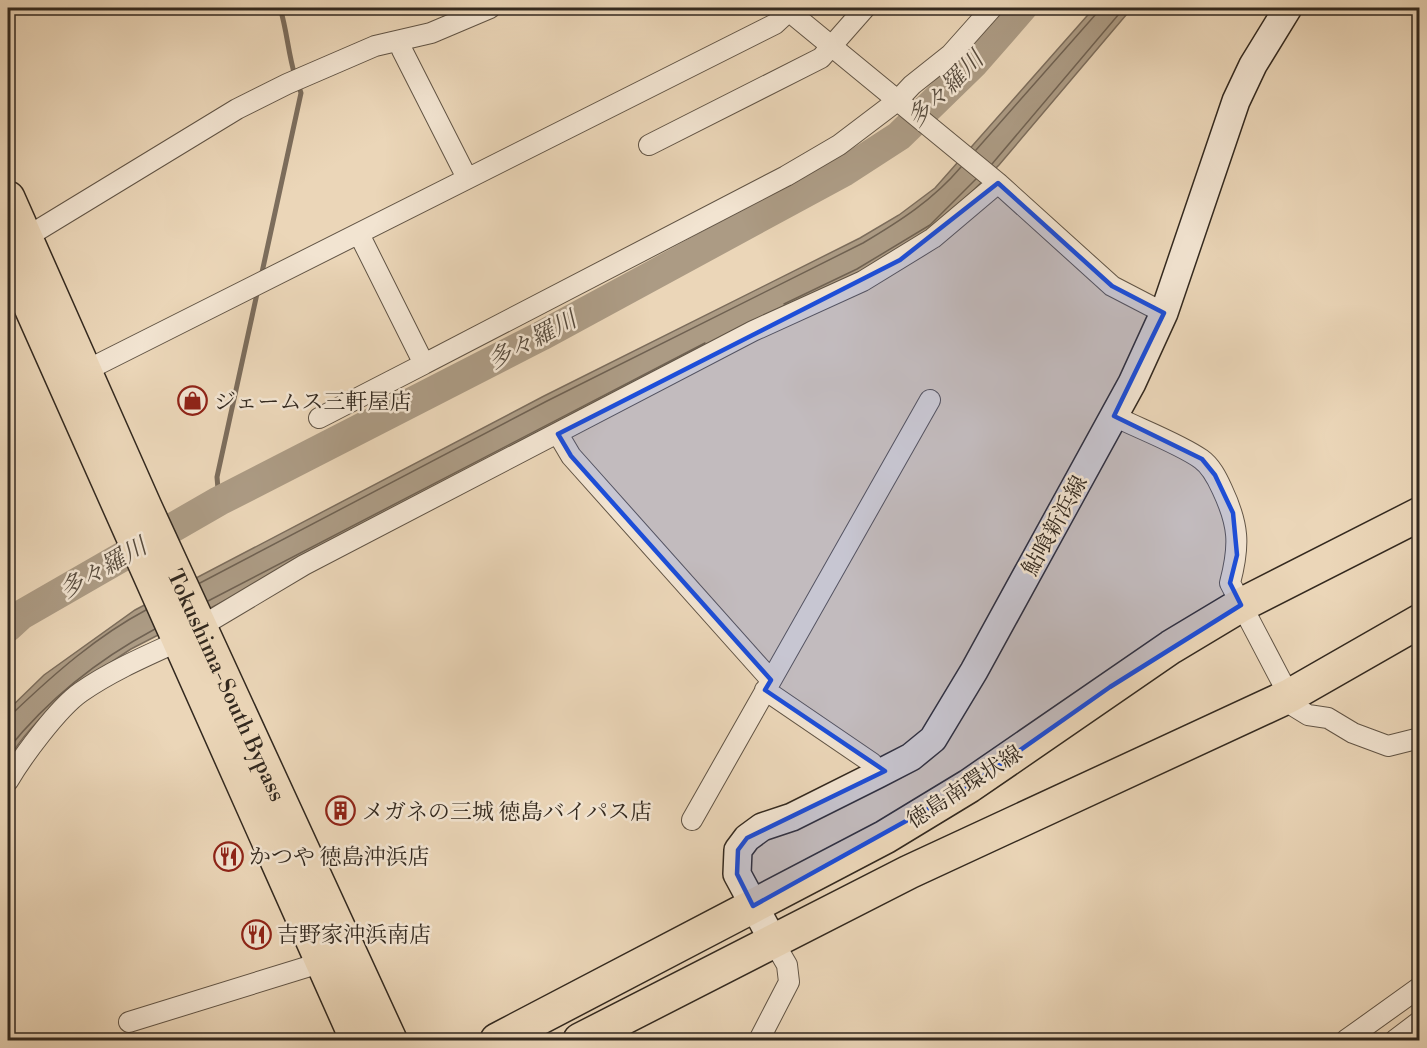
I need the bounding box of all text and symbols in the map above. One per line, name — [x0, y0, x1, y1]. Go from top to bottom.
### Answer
water label: 多々羅川 — [901, 43, 992, 134]
water label: 多々羅川 — [483, 304, 585, 377]
shop icon: ジェームス三軒屋店 — [177, 385, 209, 417]
place label: ジェームス三軒屋店 — [214, 389, 412, 416]
street label: 鮎喰新浜線 — [1017, 471, 1094, 580]
water label: 多々羅川 — [54, 530, 155, 606]
street label: Tokushima-South Bypass — [161, 565, 290, 806]
street label: 徳島南環状線 — [902, 740, 1028, 835]
building icon: メガネの三城 徳島バイパス店 — [325, 795, 357, 827]
place label: メガネの三城 徳島バイパス店 — [362, 799, 652, 826]
restaurant icon: かつや 徳島沖浜店 — [212, 840, 244, 872]
place label: かつや 徳島沖浜店 — [249, 844, 430, 871]
restaurant icon: 吉野家沖浜南店 — [240, 918, 272, 950]
place label: 吉野家沖浜南店 — [277, 922, 431, 949]

